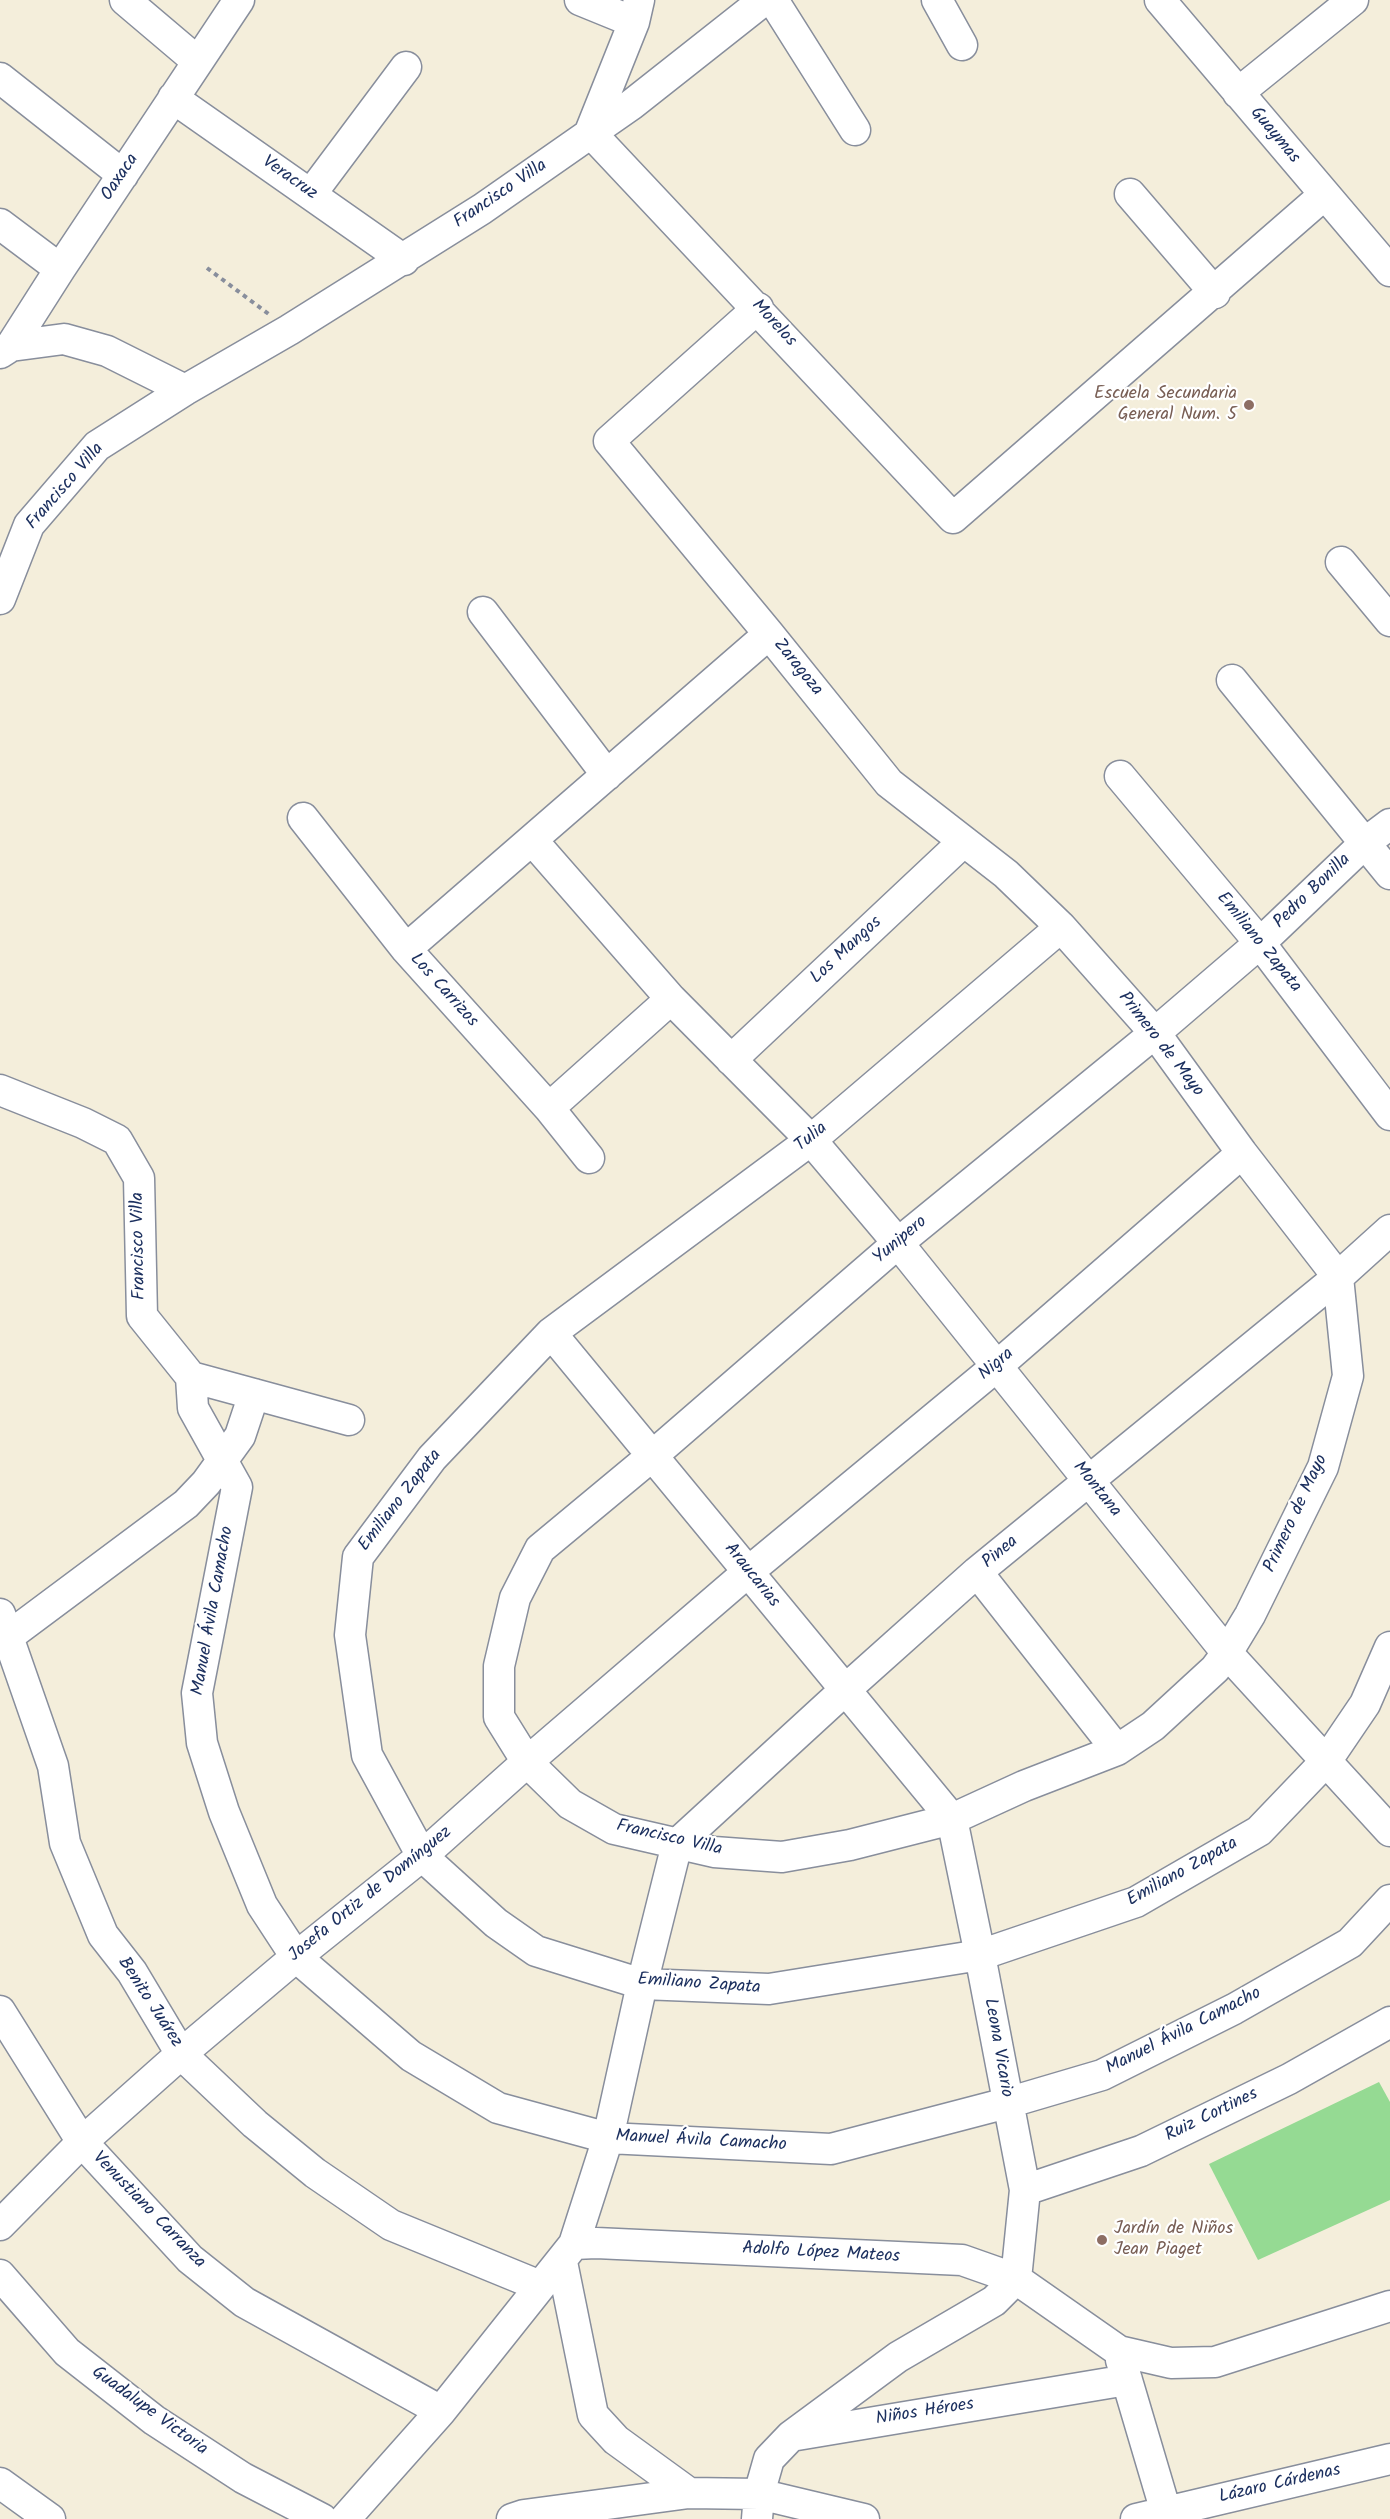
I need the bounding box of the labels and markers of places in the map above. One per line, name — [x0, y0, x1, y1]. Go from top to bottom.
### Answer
place label: Escuela Secundaria General Num. 5 — [1094, 384, 1237, 426]
marker: Escuela Secundaria General Num. 5 — [1242, 398, 1256, 412]
place label: Jardín de Niños Jean Piaget — [1114, 2219, 1233, 2262]
marker: Jardín de Niños Jean Piaget — [1095, 2233, 1109, 2247]

